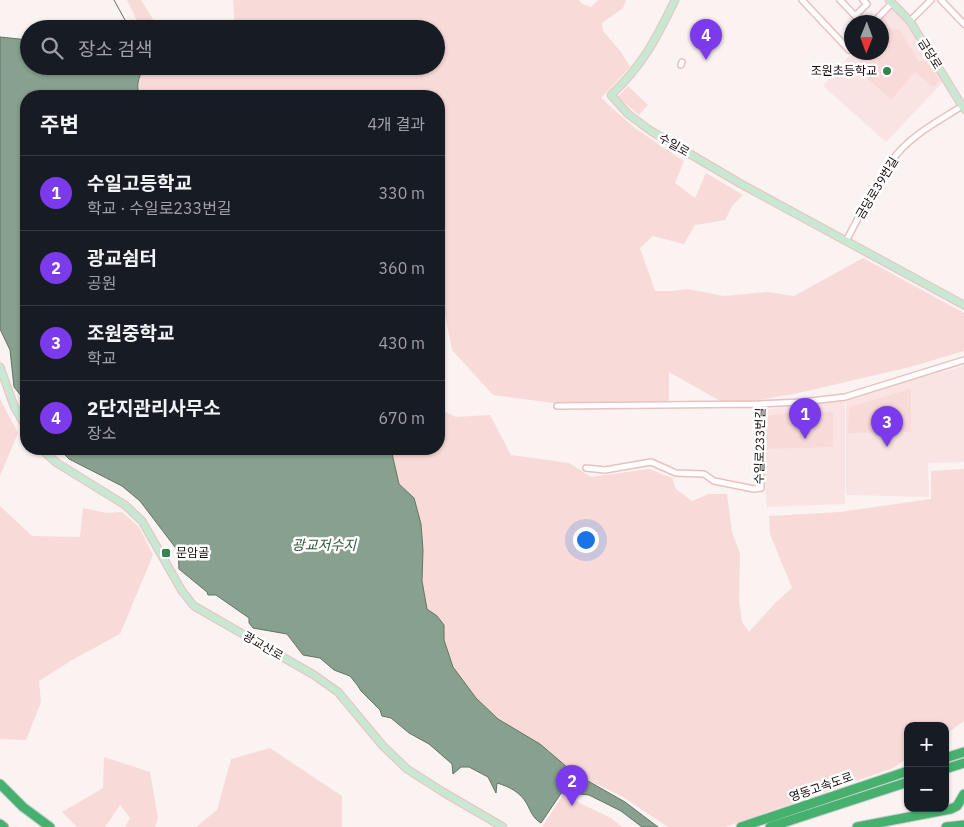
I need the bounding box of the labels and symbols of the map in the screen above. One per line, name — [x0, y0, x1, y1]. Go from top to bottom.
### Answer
north arrow — [844, 15, 889, 60]
pin: 4 — [690, 19, 722, 60]
street label: 금당로 — [915, 36, 946, 72]
place label: 조원초등학교 — [811, 63, 877, 78]
marker: 조원초등학교 — [881, 65, 893, 77]
street label: 수일로 — [656, 130, 692, 159]
street label: 금당로39번길 — [852, 154, 901, 221]
pin: 1 — [789, 398, 821, 439]
pin: 3 — [871, 406, 903, 447]
street label: 수일로233번길 — [751, 407, 768, 485]
your location — [573, 527, 599, 553]
water label: 광교저수지 — [292, 536, 357, 554]
place label: 문암골 — [176, 545, 209, 560]
marker: 문암골 — [160, 547, 172, 559]
street label: 광교산로 — [240, 628, 286, 663]
pin: 2 — [556, 765, 588, 806]
street label: 영동고속도로 — [787, 769, 855, 804]

